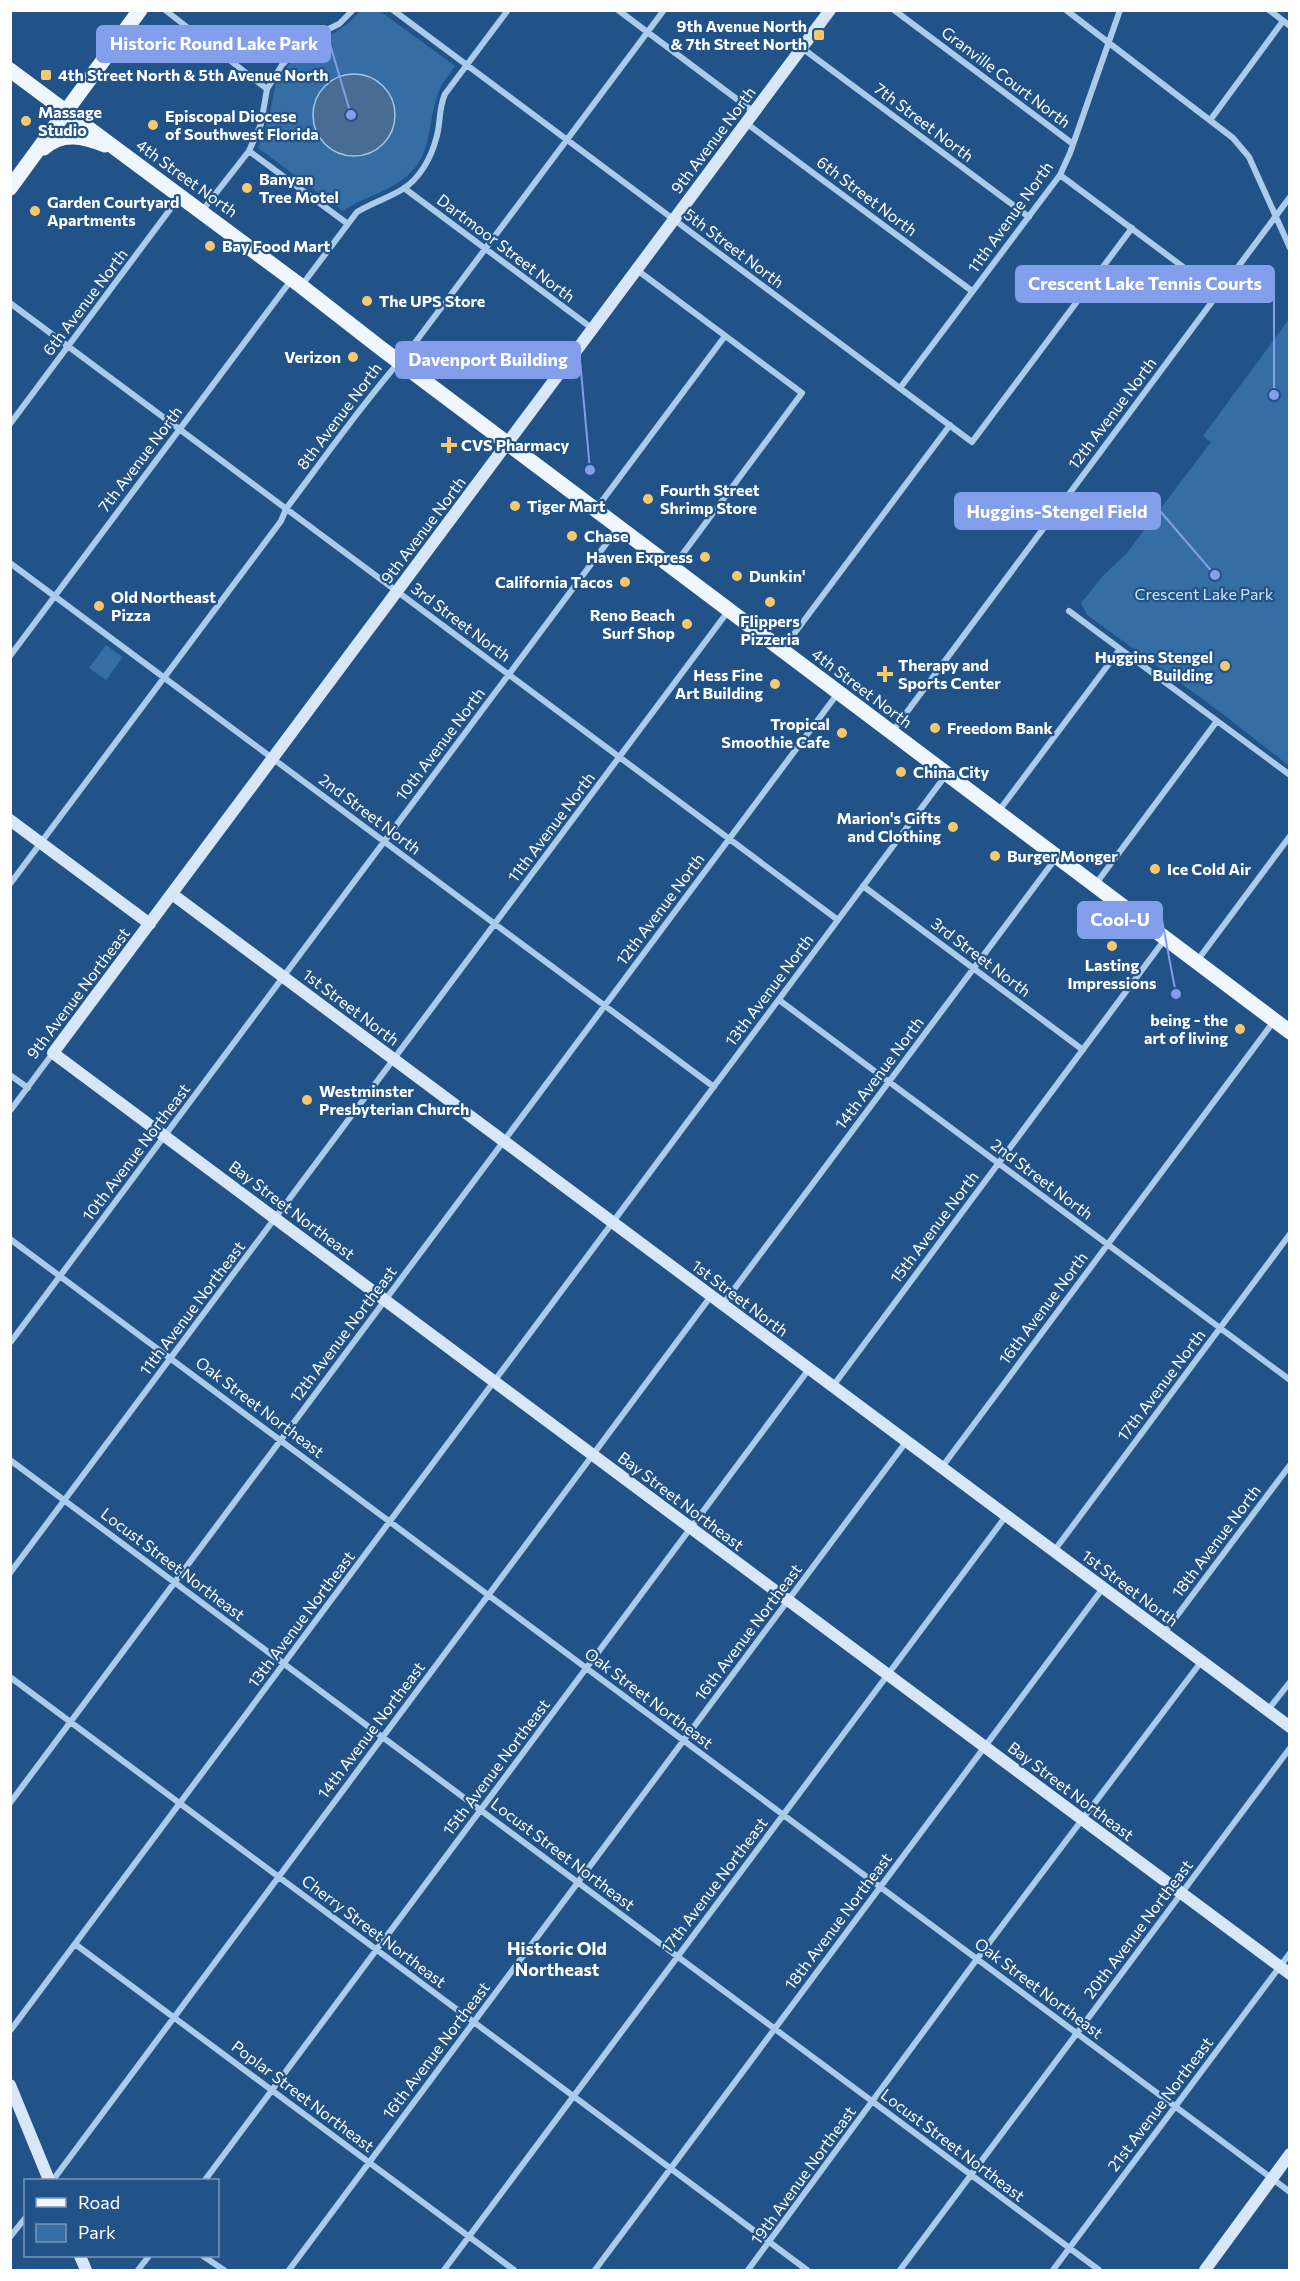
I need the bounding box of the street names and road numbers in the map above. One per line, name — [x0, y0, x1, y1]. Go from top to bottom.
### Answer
street label: Granville Court North — [938, 22, 1075, 131]
street label: 7th Street North — [871, 78, 978, 165]
street label: 9th Avenue North — [666, 83, 759, 197]
street label: 4th Street North — [133, 135, 242, 221]
street label: 6th Street North — [813, 152, 921, 239]
street label: 11th Avenue North — [963, 157, 1056, 276]
street label: Dartmoor Street North — [434, 190, 579, 306]
street label: 5th Street North — [681, 204, 788, 291]
street label: 6th Avenue North — [38, 245, 131, 359]
street label: 12th Avenue North — [1063, 353, 1160, 472]
street label: 8th Avenue North — [292, 359, 385, 473]
street label: 7th Avenue North — [94, 402, 186, 515]
street label: 9th Avenue North — [376, 473, 469, 587]
street label: 3rd Street North — [408, 578, 515, 665]
street label: 4th Street North — [808, 644, 916, 731]
street label: 10th Avenue North — [391, 684, 488, 804]
street label: 11th Avenue North — [503, 768, 598, 885]
street label: 2nd Street North — [316, 769, 425, 858]
street label: 12th Avenue North — [611, 849, 708, 968]
street label: 3rd Street North — [928, 913, 1035, 1000]
street label: 9th Avenue Northeast — [22, 923, 133, 1062]
street label: 13th Avenue North — [720, 930, 817, 1049]
street label: 1st Street North — [299, 964, 403, 1049]
street label: 14th Avenue North — [830, 1013, 927, 1132]
street label: 10th Avenue Northeast — [78, 1079, 194, 1224]
street label: 2nd Street North — [988, 1134, 1097, 1223]
street label: Bay Street Northeast — [226, 1156, 359, 1263]
street label: 15th Avenue North — [885, 1167, 982, 1286]
street label: 11th Avenue Northeast — [135, 1236, 249, 1379]
street label: 16th Avenue North — [994, 1248, 1091, 1368]
street label: 1st Street North — [688, 1255, 792, 1340]
street label: 12th Avenue Northeast — [285, 1262, 400, 1405]
street label: 17th Avenue North — [1113, 1325, 1209, 1444]
street label: Oak Street Northeast — [192, 1352, 329, 1461]
street label: Bay Street Northeast — [615, 1447, 748, 1554]
street label: 18th Avenue North — [1167, 1481, 1264, 1601]
street label: Locust Street Northeast — [98, 1503, 249, 1624]
street label: 1st Street North — [1078, 1545, 1182, 1630]
street label: 13th Avenue Northeast — [243, 1547, 358, 1691]
street label: 16th Avenue Northeast — [690, 1559, 805, 1704]
street label: Oak Street Northeast — [581, 1643, 718, 1752]
street label: 14th Avenue Northeast — [313, 1657, 428, 1802]
street label: 15th Avenue Northeast — [438, 1695, 553, 1839]
street label: Bay Street Northeast — [1005, 1737, 1138, 1844]
street label: Locust Street Northeast — [488, 1793, 639, 1914]
street label: 17th Avenue Northeast — [656, 1813, 771, 1956]
street label: 18th Avenue Northeast — [780, 1848, 895, 1993]
street label: 20th Avenue Northeast — [1079, 1855, 1196, 2002]
street label: Cherry Street Northeast — [299, 1870, 450, 1991]
street label: Oak Street Northeast — [971, 1933, 1108, 2042]
street label: 16th Avenue Northeast — [378, 1977, 493, 2122]
street label: 21st Avenue Northeast — [1103, 2032, 1217, 2175]
street label: Poplar Street Northeast — [228, 2036, 379, 2156]
street label: Locust Street Northeast — [878, 2084, 1029, 2205]
street label: 19th Avenue Northeast — [746, 2102, 859, 2247]

